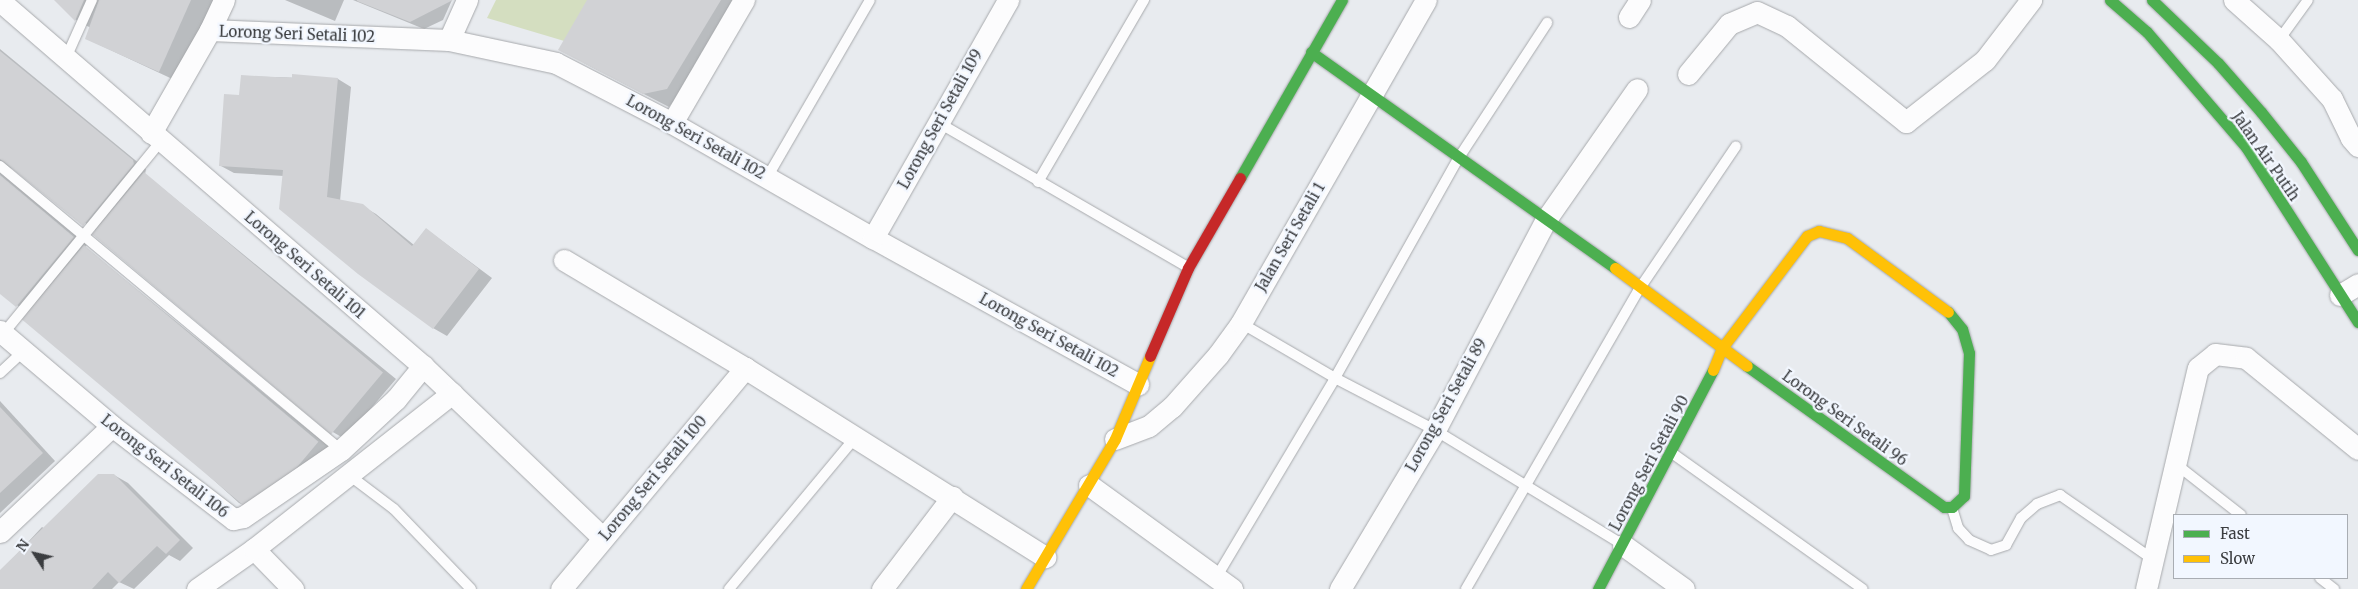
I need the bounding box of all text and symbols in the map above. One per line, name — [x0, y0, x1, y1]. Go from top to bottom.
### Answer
street label: Lorong Seri Setali 102 — [219, 22, 375, 46]
street label: Lorong Seri Setali 109 — [894, 46, 986, 192]
street label: Lorong Seri Setali 102 — [623, 91, 769, 183]
street label: Jalan Air Putih — [2229, 108, 2303, 204]
street label: Jalan Seri Setali 1 — [1252, 179, 1328, 295]
street label: Lorong Seri Setali 101 — [241, 208, 369, 322]
street label: Lorong Seri Setali 102 — [976, 289, 1122, 381]
street label: Lorong Seri Setali 89 — [1402, 335, 1490, 475]
street label: Lorong Seri Setali 96 — [1779, 367, 1911, 469]
street label: Lorong Seri Setali 90 — [1606, 392, 1692, 534]
street label: Lorong Seri Setali 106 — [98, 411, 232, 521]
street label: Lorong Seri Setali 100 — [595, 412, 711, 544]
legend — [2173, 514, 2348, 579]
text: Fast — [2220, 524, 2250, 543]
north arrow — [10, 529, 60, 579]
text: N — [12, 536, 33, 555]
text: Slow — [2220, 549, 2255, 568]

